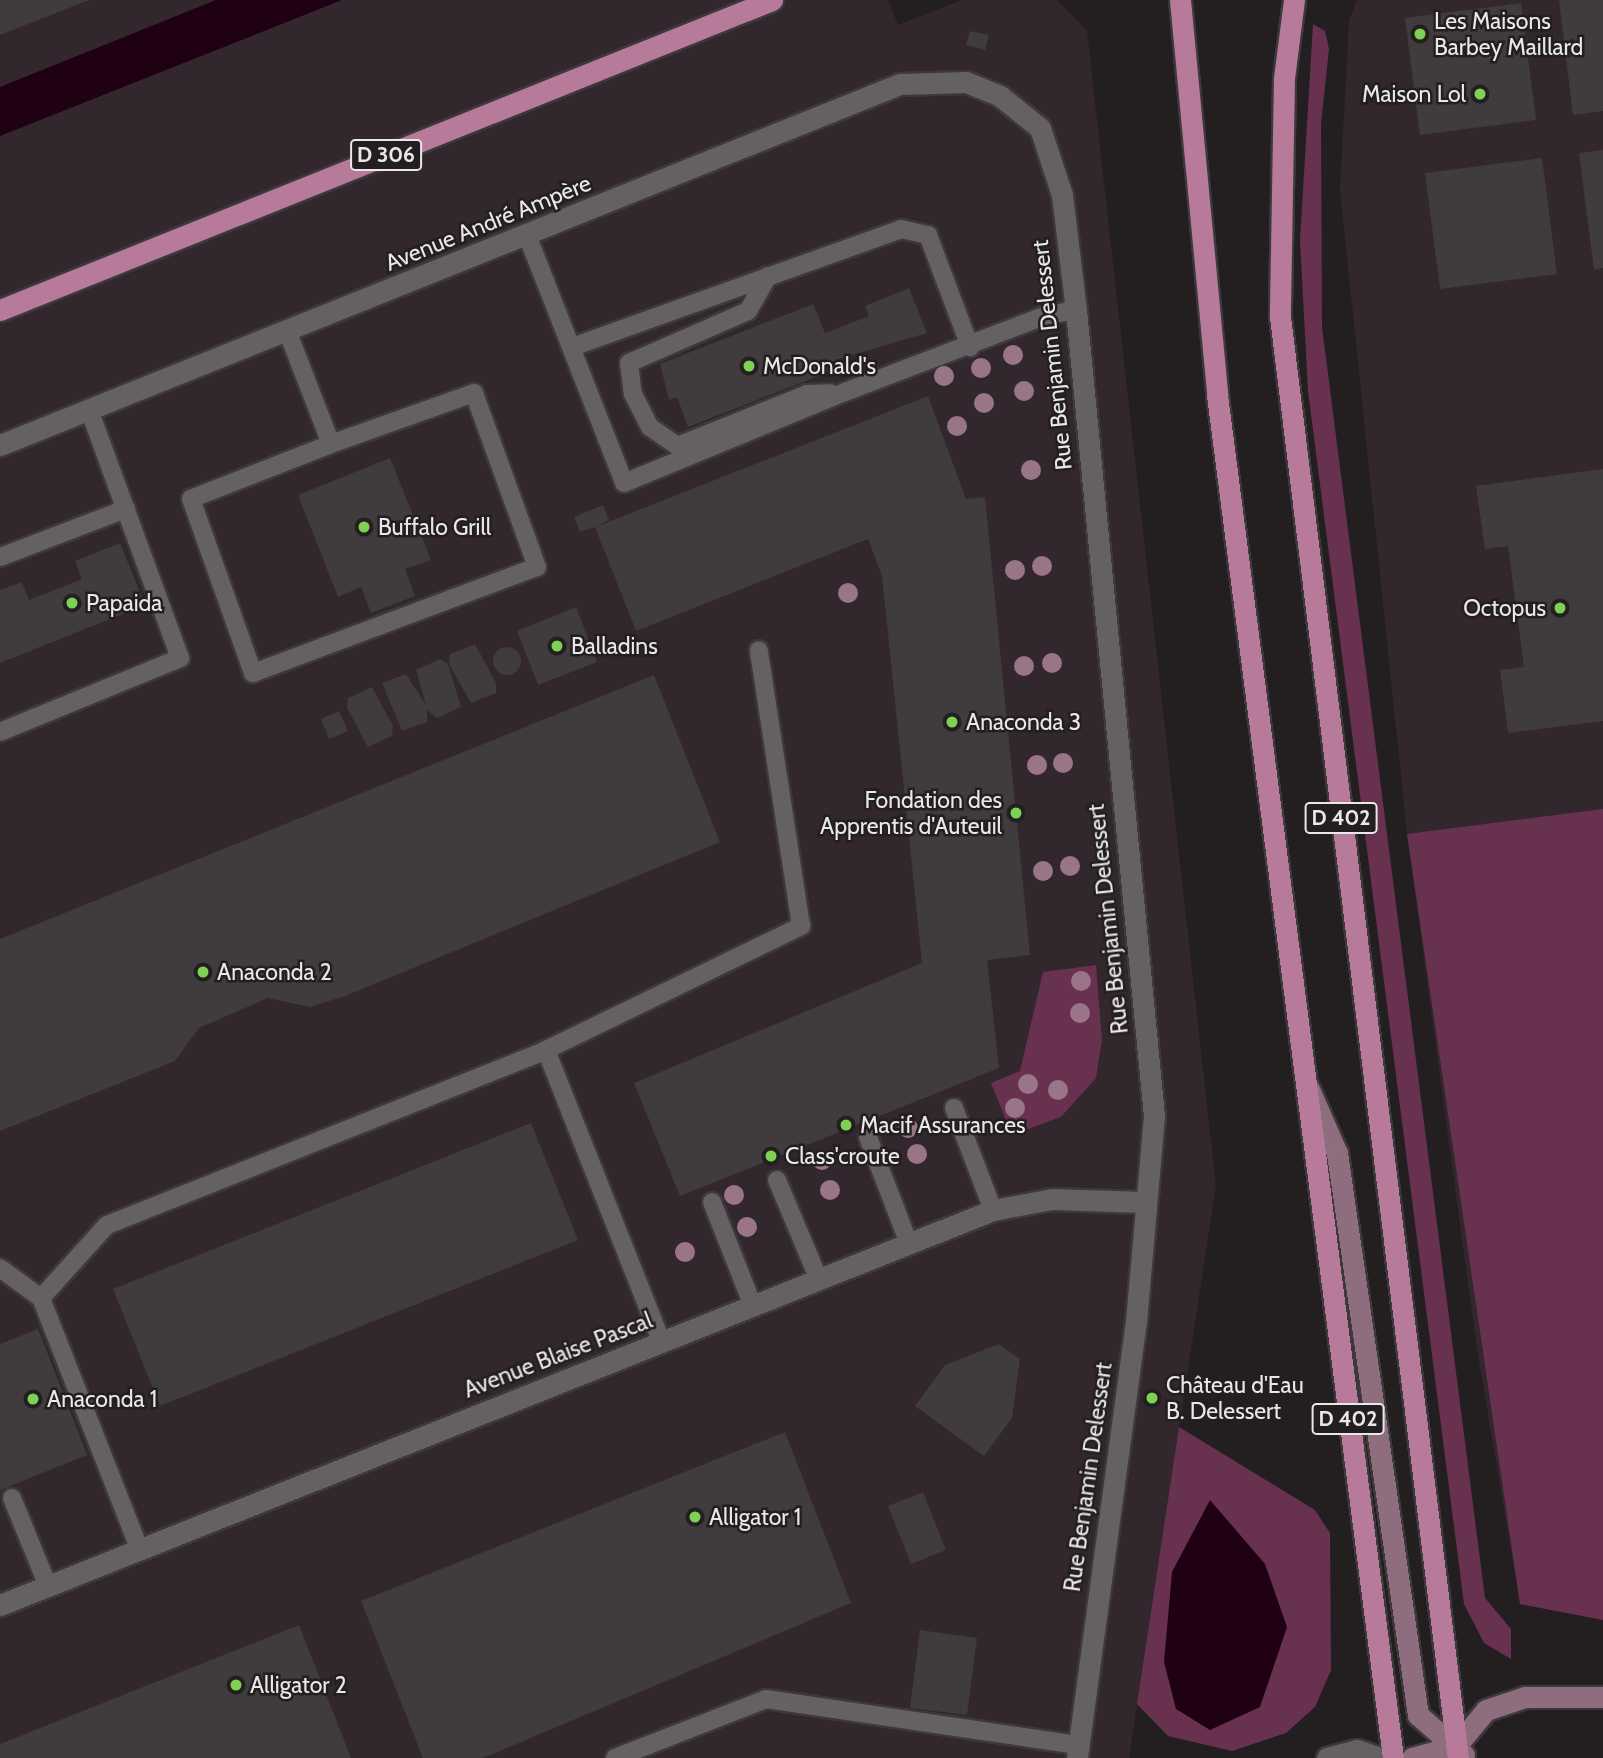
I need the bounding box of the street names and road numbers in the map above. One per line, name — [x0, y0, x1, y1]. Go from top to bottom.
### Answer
road number: D 306 — [349, 138, 423, 172]
street label: Avenue André Ampère — [381, 169, 595, 277]
street label: Rue Benjamin Delessert — [1026, 239, 1078, 471]
road number: D 402 — [1304, 800, 1378, 836]
street label: Rue Benjamin Delessert — [1082, 803, 1134, 1035]
street label: Avenue Blaise Pascal — [460, 1306, 656, 1404]
street label: Rue Benjamin Delessert — [1058, 1361, 1118, 1593]
road number: D 402 — [1311, 1402, 1385, 1436]

